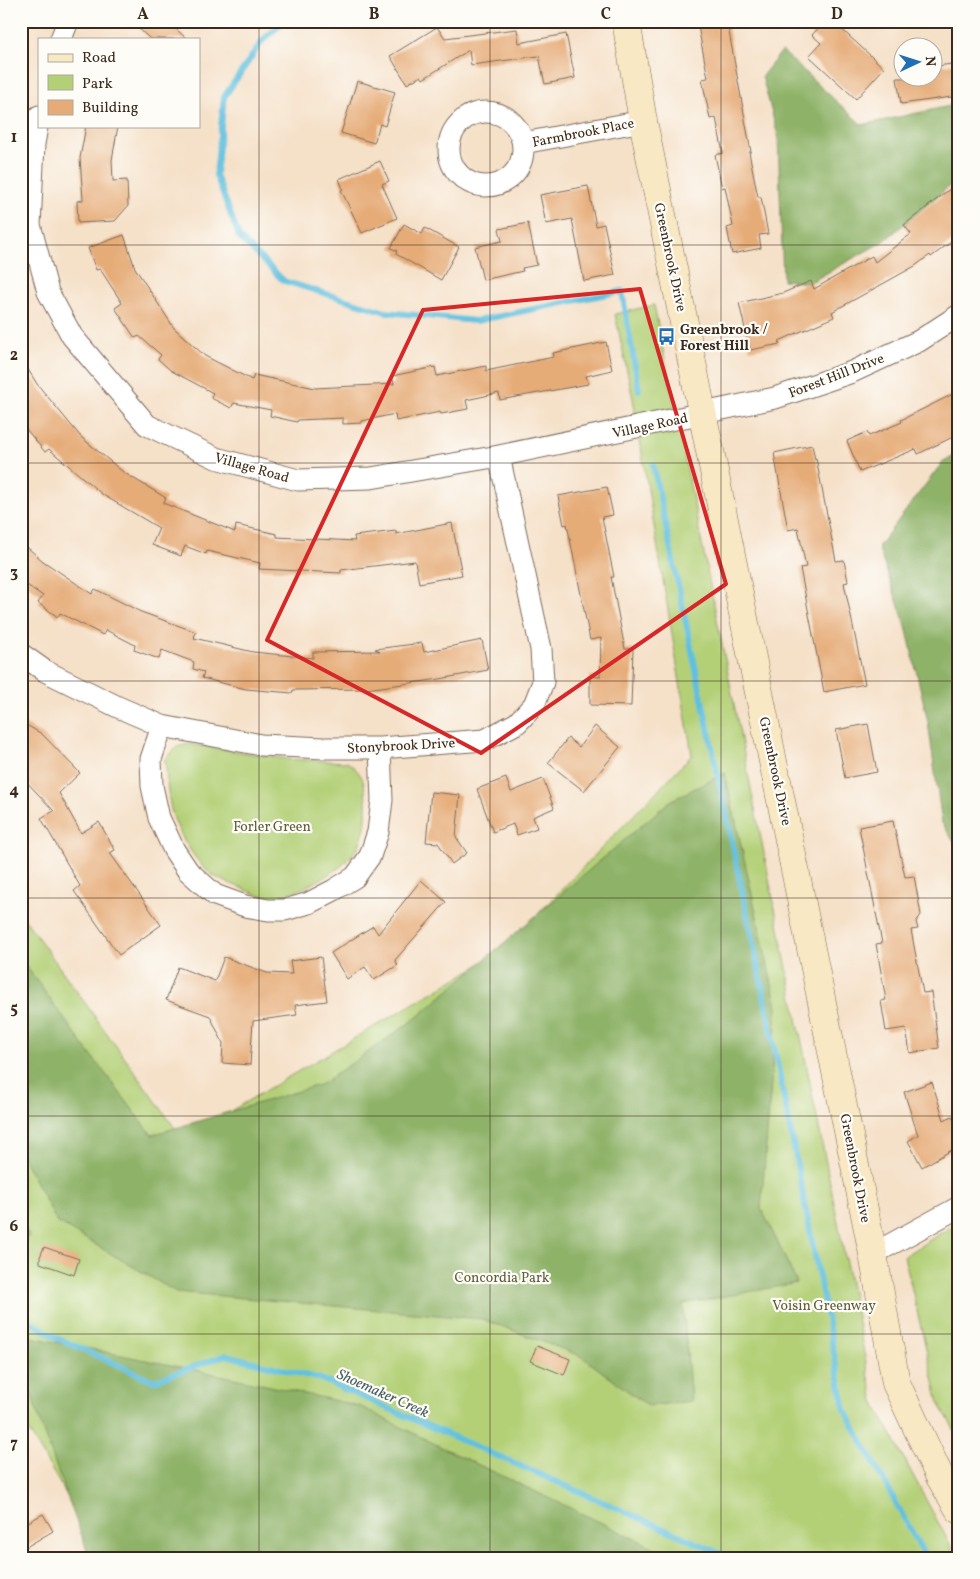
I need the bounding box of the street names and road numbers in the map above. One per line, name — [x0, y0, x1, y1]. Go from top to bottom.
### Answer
street label: Farmbrook Place — [531, 114, 636, 153]
street label: Greenbrook Drive — [649, 201, 690, 314]
street label: Forest Hill Drive — [786, 349, 887, 403]
street label: Village Road — [611, 409, 690, 444]
street label: Village Road — [212, 449, 291, 488]
street label: Greenbrook Drive — [754, 715, 795, 828]
street label: Stonybrook Drive — [347, 734, 456, 759]
street label: Greenbrook Drive — [835, 1112, 874, 1225]

